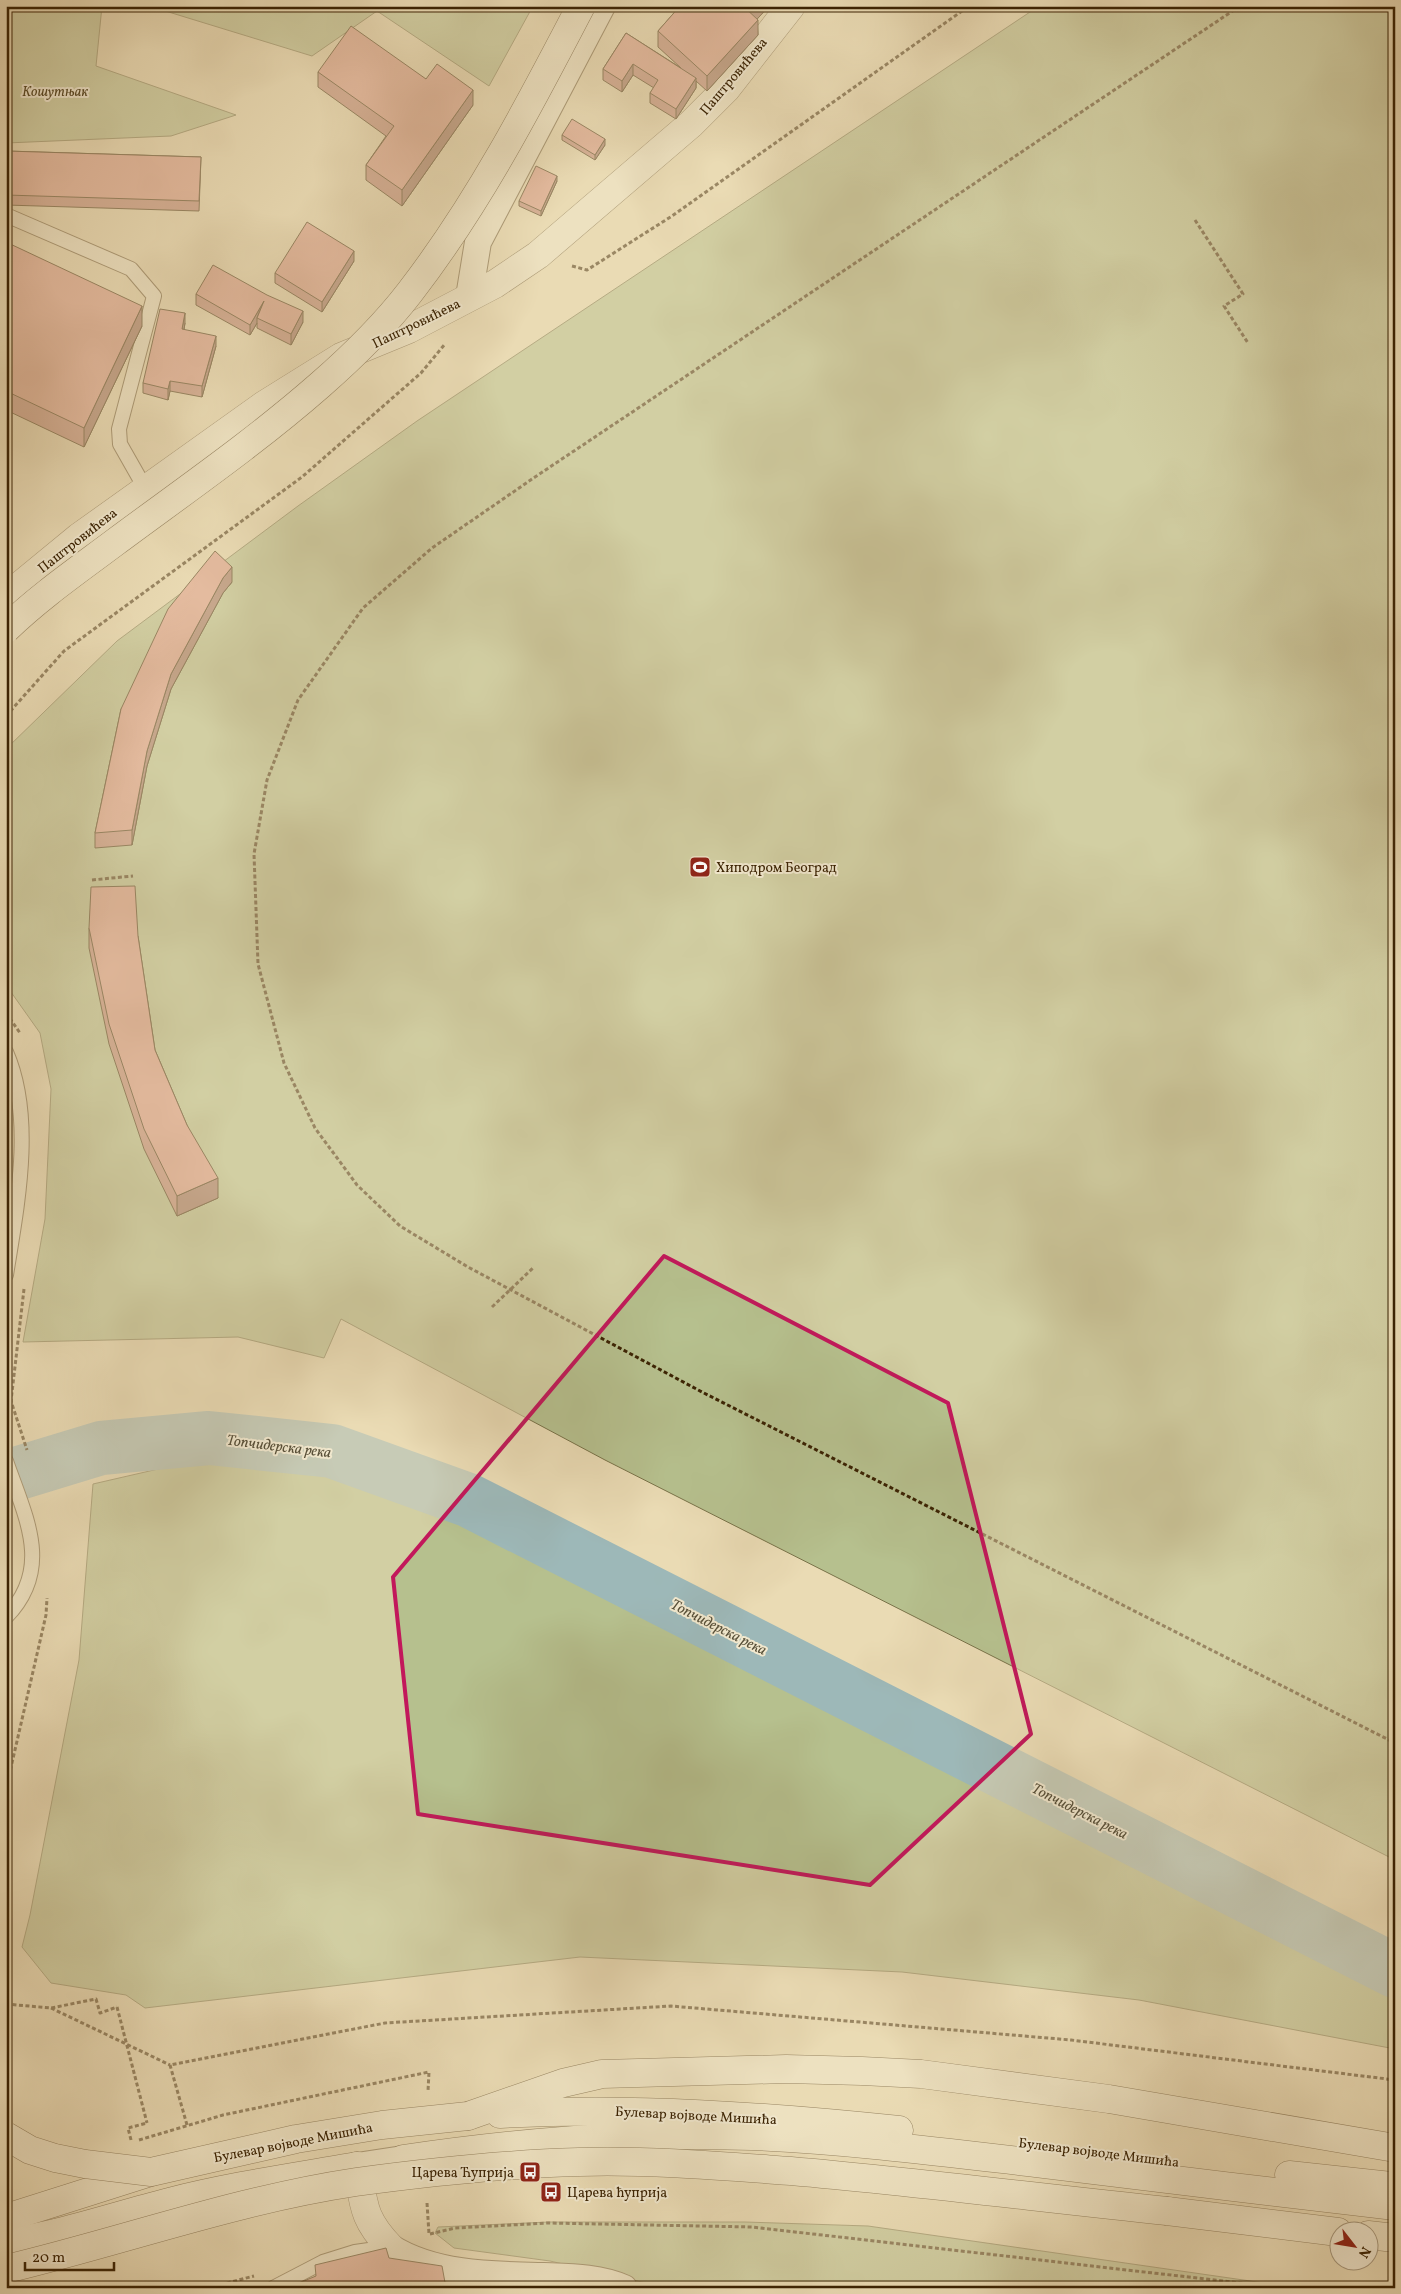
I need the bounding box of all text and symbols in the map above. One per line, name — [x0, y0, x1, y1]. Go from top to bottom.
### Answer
street label: Паштровићева — [696, 34, 772, 120]
park label: Кошутњак — [22, 83, 88, 102]
street label: Паштровићева — [369, 295, 464, 354]
street label: Паштровићева — [34, 504, 122, 578]
sports icon: Хиподром Београд — [688, 855, 712, 879]
place label: Хиподром Београд — [716, 859, 837, 878]
water label: Топчидерска река — [225, 1431, 332, 1464]
water label: Топчидерска река — [667, 1595, 770, 1662]
water label: Топчидерска река — [1028, 1779, 1131, 1846]
street label: Булевар војводе Мишића — [615, 2103, 777, 2130]
street label: Булевар војводе Мишића — [212, 2119, 375, 2168]
street label: Булевар војводе Мишића — [1017, 2134, 1180, 2173]
bus stop icon: Царева Ћуприја — [518, 2160, 542, 2184]
place label: Царева Ћуприја — [411, 2164, 514, 2183]
bus stop icon: Царева ћуприја — [539, 2180, 563, 2204]
place label: Царева ћуприја — [567, 2184, 667, 2203]
north arrow — [1328, 2222, 1378, 2272]
scale bar — [25, 2239, 114, 2271]
text: N — [1353, 2243, 1375, 2261]
text: 20 m — [32, 2248, 65, 2269]

